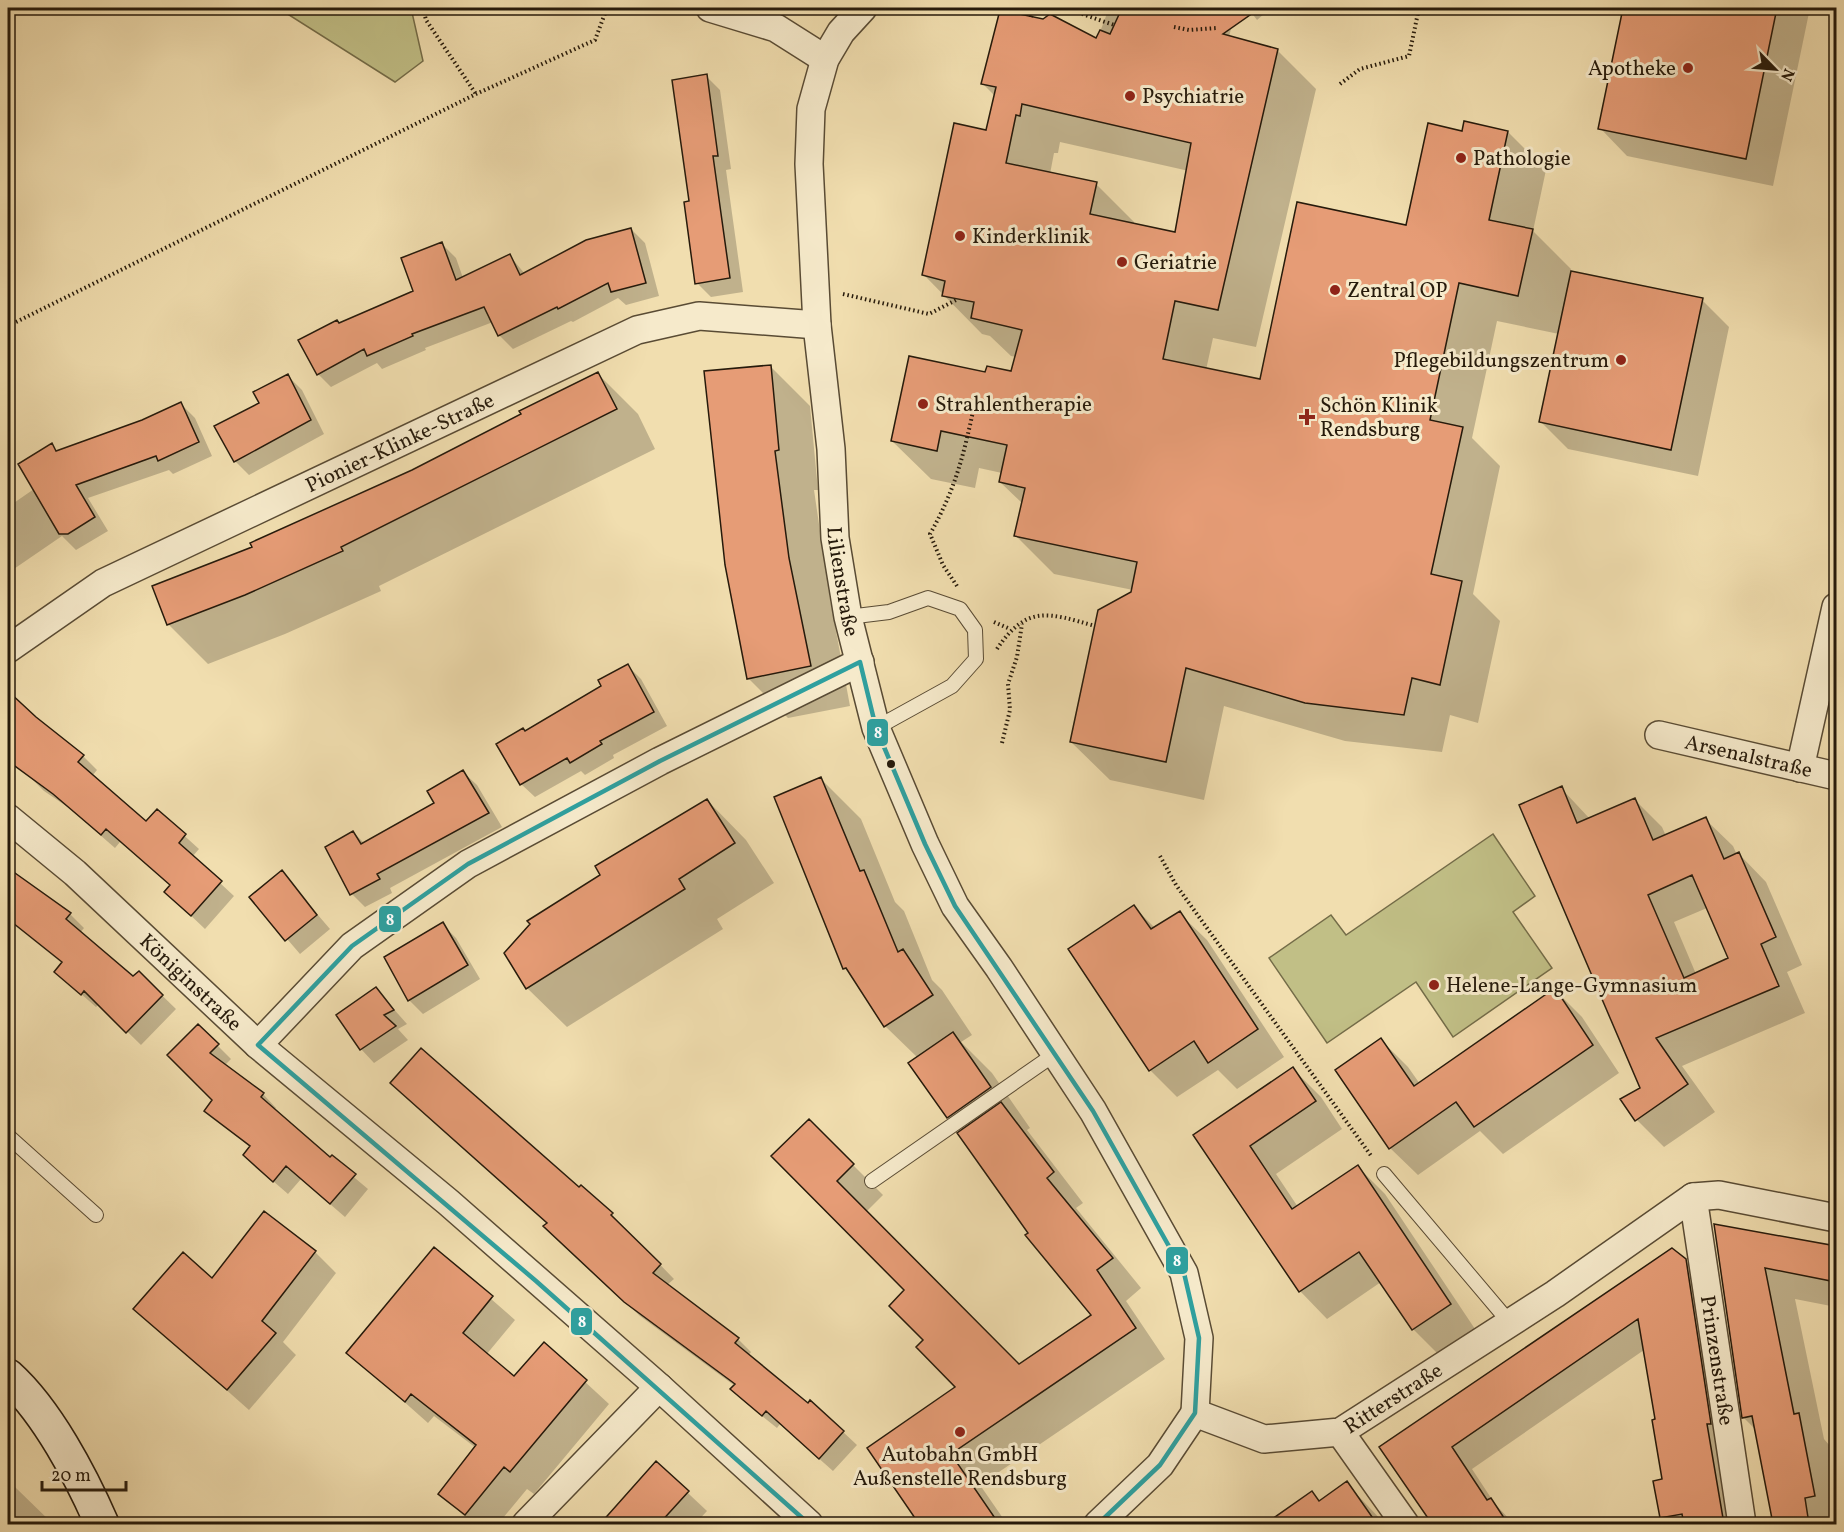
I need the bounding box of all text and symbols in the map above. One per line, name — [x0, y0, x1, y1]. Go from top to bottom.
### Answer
north arrow — [1745, 39, 1805, 99]
place label: Apotheke — [1588, 55, 1676, 84]
marker: Apotheke — [1681, 61, 1695, 75]
text: N — [1774, 65, 1799, 85]
place label: Psychiatrie — [1142, 83, 1244, 112]
marker: Psychiatrie — [1123, 89, 1137, 103]
place label: Pathologie — [1473, 145, 1571, 174]
marker: Pathologie — [1454, 151, 1468, 165]
place label: Kinderklinik — [972, 223, 1091, 252]
marker: Kinderklinik — [953, 229, 967, 243]
place label: Geriatrie — [1134, 249, 1217, 278]
marker: Geriatrie — [1115, 255, 1129, 269]
place label: Zentral OP — [1347, 277, 1447, 306]
marker: Zentral OP — [1328, 283, 1342, 297]
place label: Pflegebildungszentrum — [1393, 347, 1609, 376]
marker: Pflegebildungszentrum — [1614, 353, 1628, 367]
street label: Pionier-Klinke-Straße — [301, 387, 500, 501]
place label: Strahlentherapie — [935, 391, 1092, 420]
place label: Schön Klinik Rendsburg — [1320, 392, 1439, 445]
marker: Strahlentherapie — [916, 397, 930, 411]
marker: Schön Klinik Rendsburg — [1298, 408, 1316, 426]
street label: Lilienstraße — [818, 526, 865, 640]
line badge: 8 — [866, 718, 889, 747]
text: 8 — [874, 723, 882, 745]
street label: Arsenalstraße — [1682, 728, 1815, 786]
unlabelled marker — [885, 758, 897, 770]
line badge: 8 — [378, 905, 402, 933]
text: 8 — [386, 910, 394, 932]
street label: Königinstraße — [132, 928, 248, 1039]
place label: Helene-Lange-Gymnasium — [1446, 972, 1697, 1001]
marker: Helene-Lange-Gymnasium — [1427, 978, 1441, 992]
line badge: 8 — [1165, 1246, 1189, 1275]
text: 8 — [1173, 1251, 1181, 1273]
street label: Prinzenstraße — [1692, 1293, 1740, 1427]
line badge: 8 — [570, 1307, 593, 1336]
text: 8 — [578, 1312, 586, 1334]
street label: Ritterstraße — [1339, 1357, 1449, 1442]
marker: Autobahn GmbH Außenstelle Rendsburg — [953, 1425, 967, 1439]
place label: Autobahn GmbH Außenstelle Rendsburg — [853, 1441, 1067, 1494]
scale bar — [42, 1454, 126, 1492]
text: 20 m — [51, 1464, 91, 1489]

